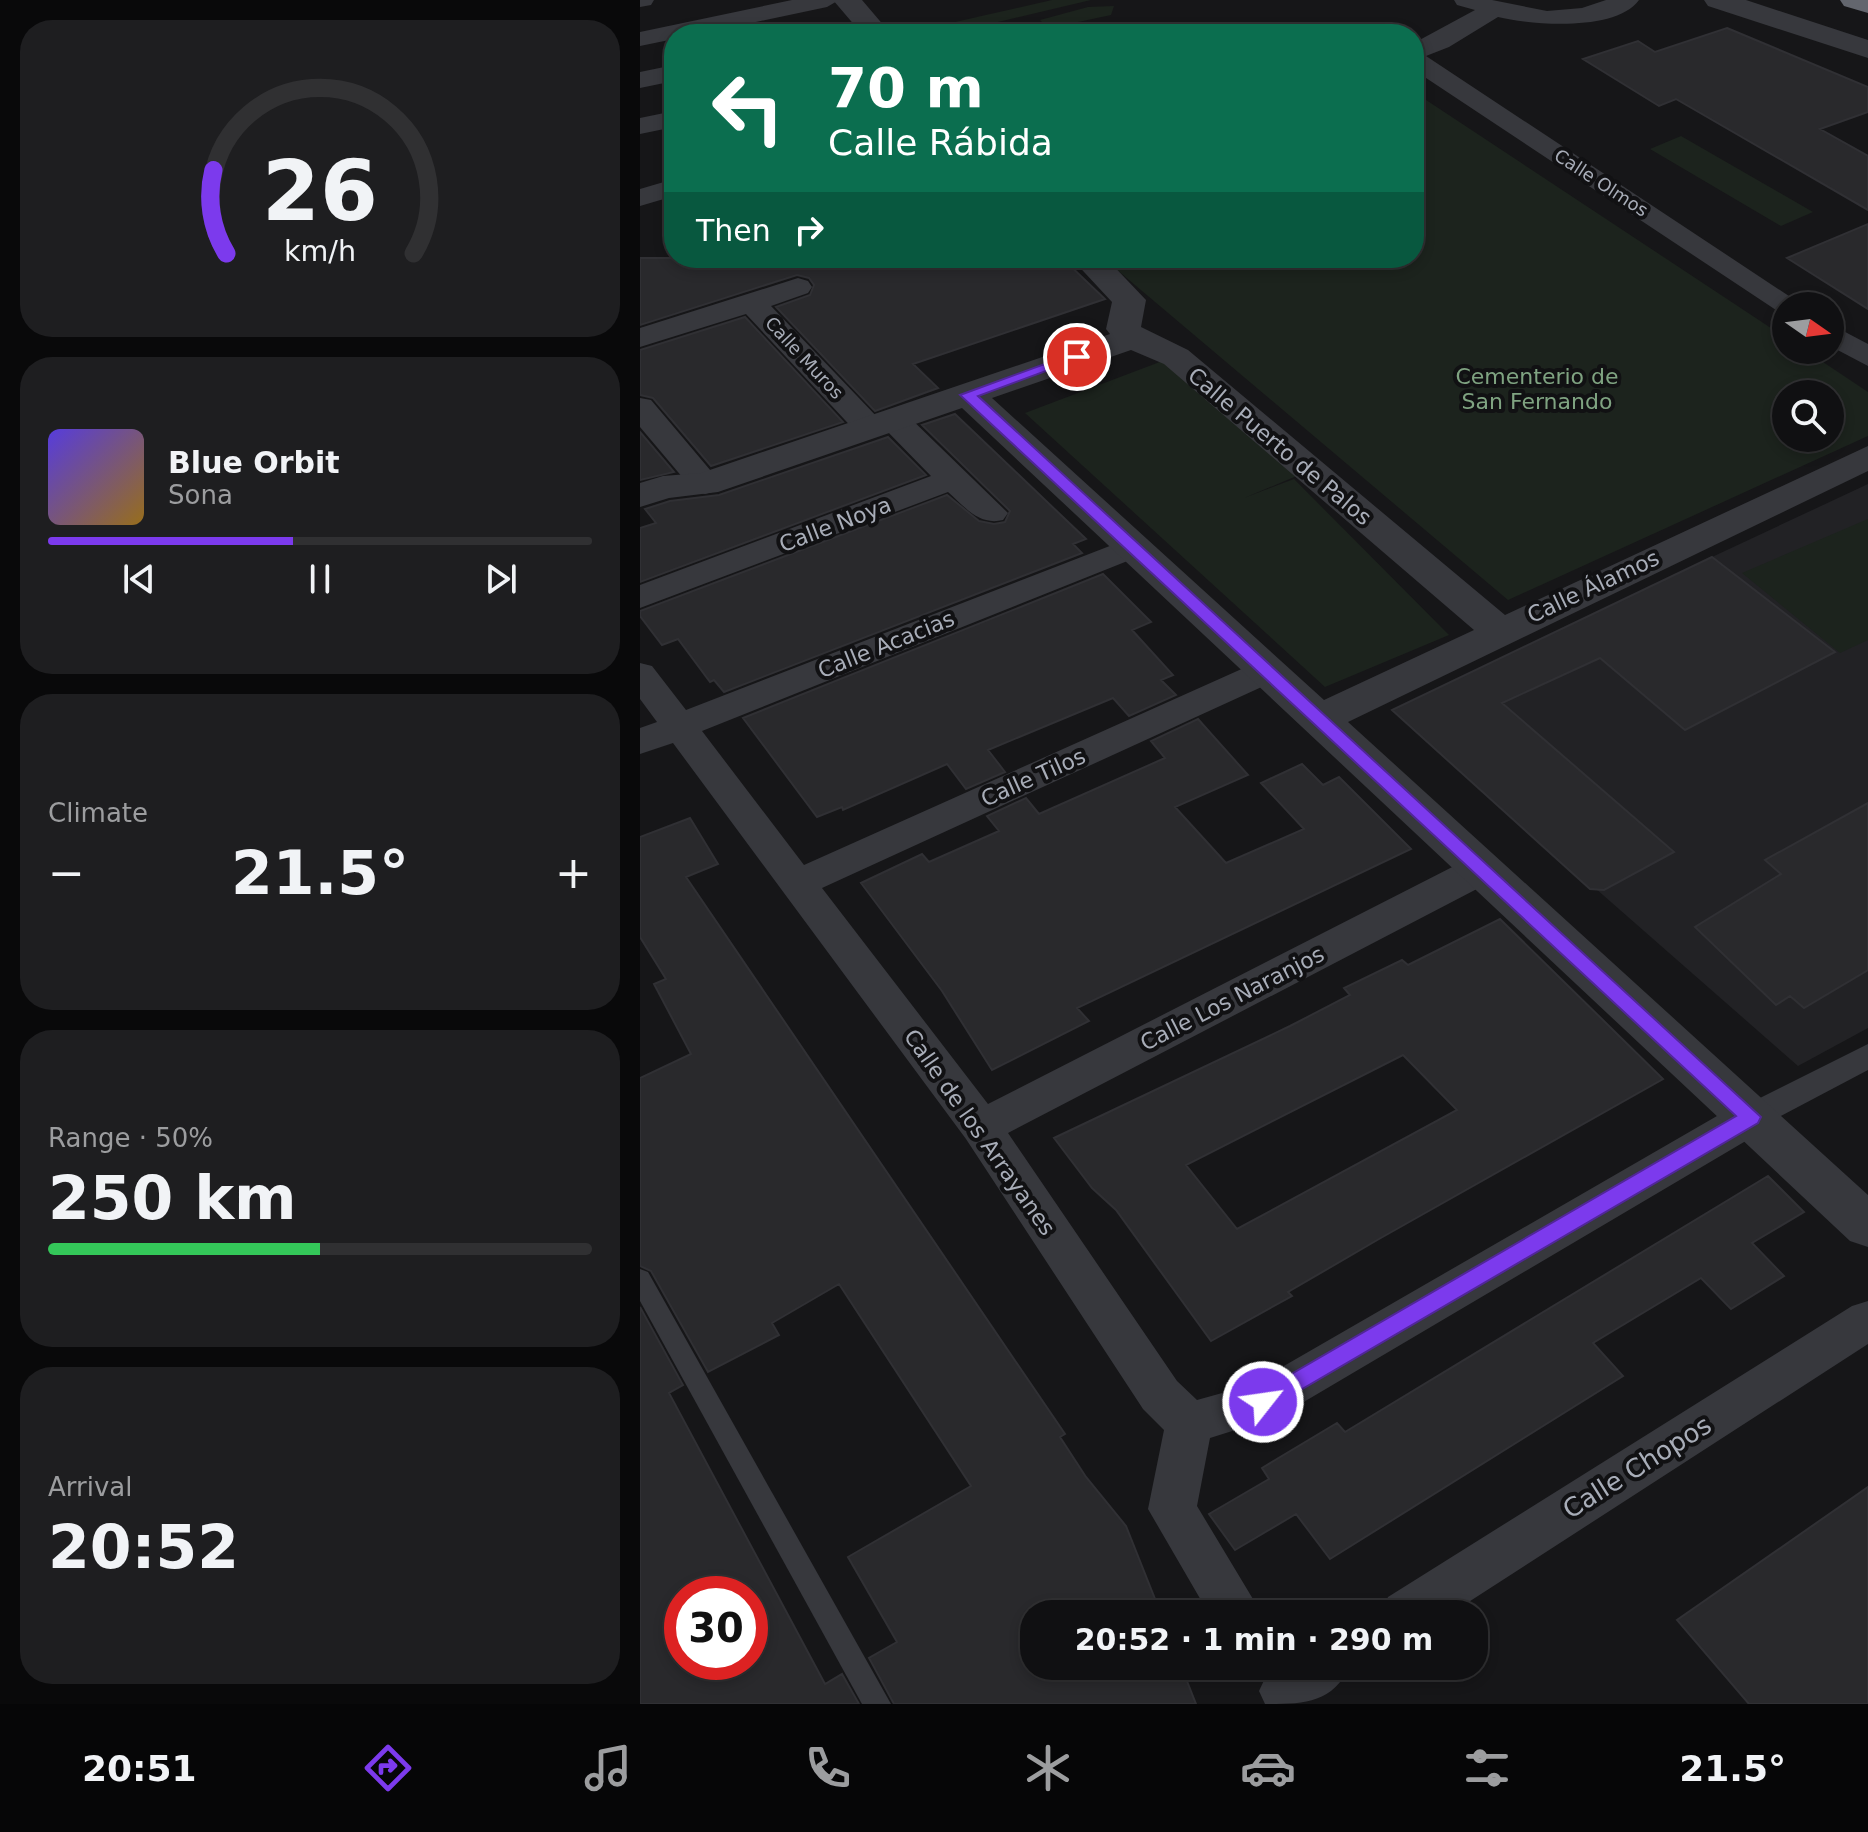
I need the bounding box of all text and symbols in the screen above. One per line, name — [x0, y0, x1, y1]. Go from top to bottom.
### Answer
text: 70 m — [828, 55, 984, 120]
icon: left — [696, 56, 800, 160]
text: Calle Rábida — [828, 122, 1053, 163]
text: 26 — [262, 143, 378, 240]
street label: Calle Olmos — [1550, 145, 1652, 221]
icon: right — [787, 208, 831, 252]
text: Then — [696, 213, 771, 248]
text: km/h — [284, 235, 356, 269]
north arrow — [1772, 292, 1844, 364]
map controls — [1772, 292, 1844, 452]
street label: Calle Muros — [761, 312, 848, 403]
pin — [1043, 323, 1111, 391]
icon: arrive — [1055, 335, 1099, 379]
street label: Calle Puerto de Palos — [1183, 362, 1376, 530]
park label: Cementerio de San Fernando — [1455, 364, 1619, 414]
button: search — [1772, 380, 1844, 452]
text: Blue Orbit — [168, 445, 340, 480]
text: Sona — [168, 480, 233, 510]
street label: Calle Noya — [776, 492, 895, 557]
street label: Calle Álamos — [1523, 545, 1663, 628]
icon: previous — [117, 557, 161, 601]
icon: pause — [298, 557, 342, 601]
icon: next — [479, 557, 523, 601]
street label: Calle Acacias — [814, 606, 958, 683]
street label: Calle Tilos — [977, 743, 1089, 812]
text: Climate — [48, 798, 148, 828]
text: 21.5° — [231, 838, 409, 908]
text: − — [48, 847, 85, 898]
text: + — [555, 847, 592, 898]
street label: Calle Los Naranjos — [1136, 941, 1328, 1056]
street label: Calle de los Arrayanes — [899, 1024, 1060, 1240]
text: Range · 50% — [48, 1123, 213, 1153]
text: 250 km — [48, 1163, 297, 1233]
position arrow — [1221, 1360, 1305, 1444]
street label: Calle Chopos — [1557, 1409, 1717, 1525]
text: Arrival — [48, 1472, 132, 1502]
text: 20:52 — [48, 1512, 239, 1582]
speed limit sign: 30 — [664, 1576, 768, 1680]
text: 20:52 · 1 min · 290 m — [1075, 1622, 1433, 1657]
icon: directions — [360, 1740, 416, 1796]
icon: music — [580, 1740, 636, 1796]
icon: phone — [800, 1740, 856, 1796]
icon: climate — [1020, 1740, 1076, 1796]
icon: car — [1240, 1740, 1296, 1796]
icon: filters — [1459, 1740, 1515, 1796]
text: 20:51 — [82, 1748, 197, 1789]
text: 21.5° — [1679, 1748, 1786, 1789]

